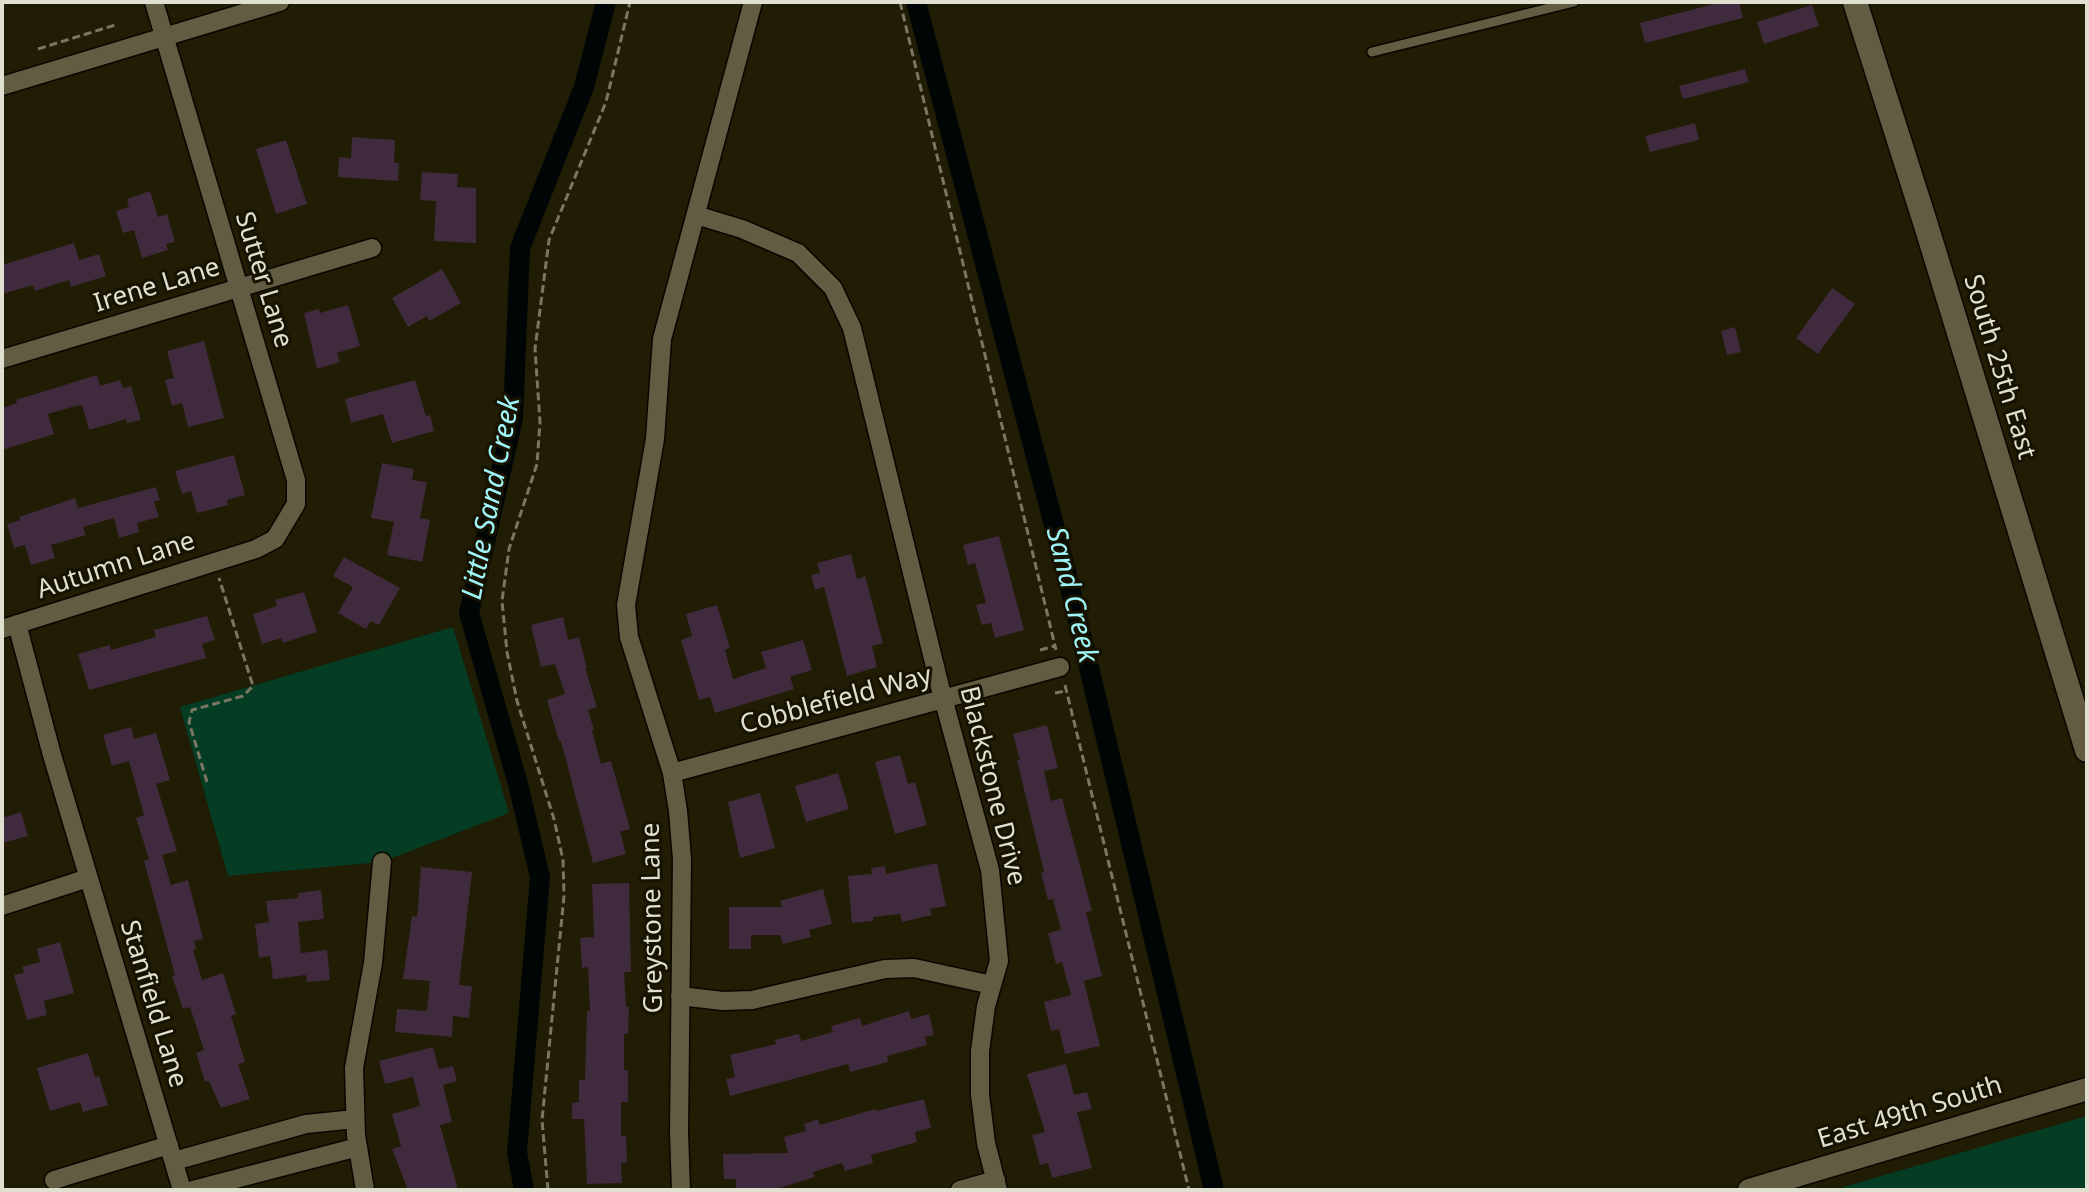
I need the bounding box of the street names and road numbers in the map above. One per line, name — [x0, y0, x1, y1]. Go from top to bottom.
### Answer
street label: Sutter Lane — [228, 208, 298, 352]
street label: Irene Lane — [90, 252, 224, 320]
street label: South 25th East — [1956, 271, 2042, 463]
street label: Autumn Lane — [33, 526, 199, 606]
street label: Cobblefield Way — [737, 660, 935, 742]
street label: Blackstone Drive — [952, 683, 1032, 889]
street label: Greystone Lane — [636, 822, 670, 1014]
street label: Stanfield Lane — [113, 917, 193, 1091]
street label: East 49th South — [1814, 1070, 2006, 1156]

